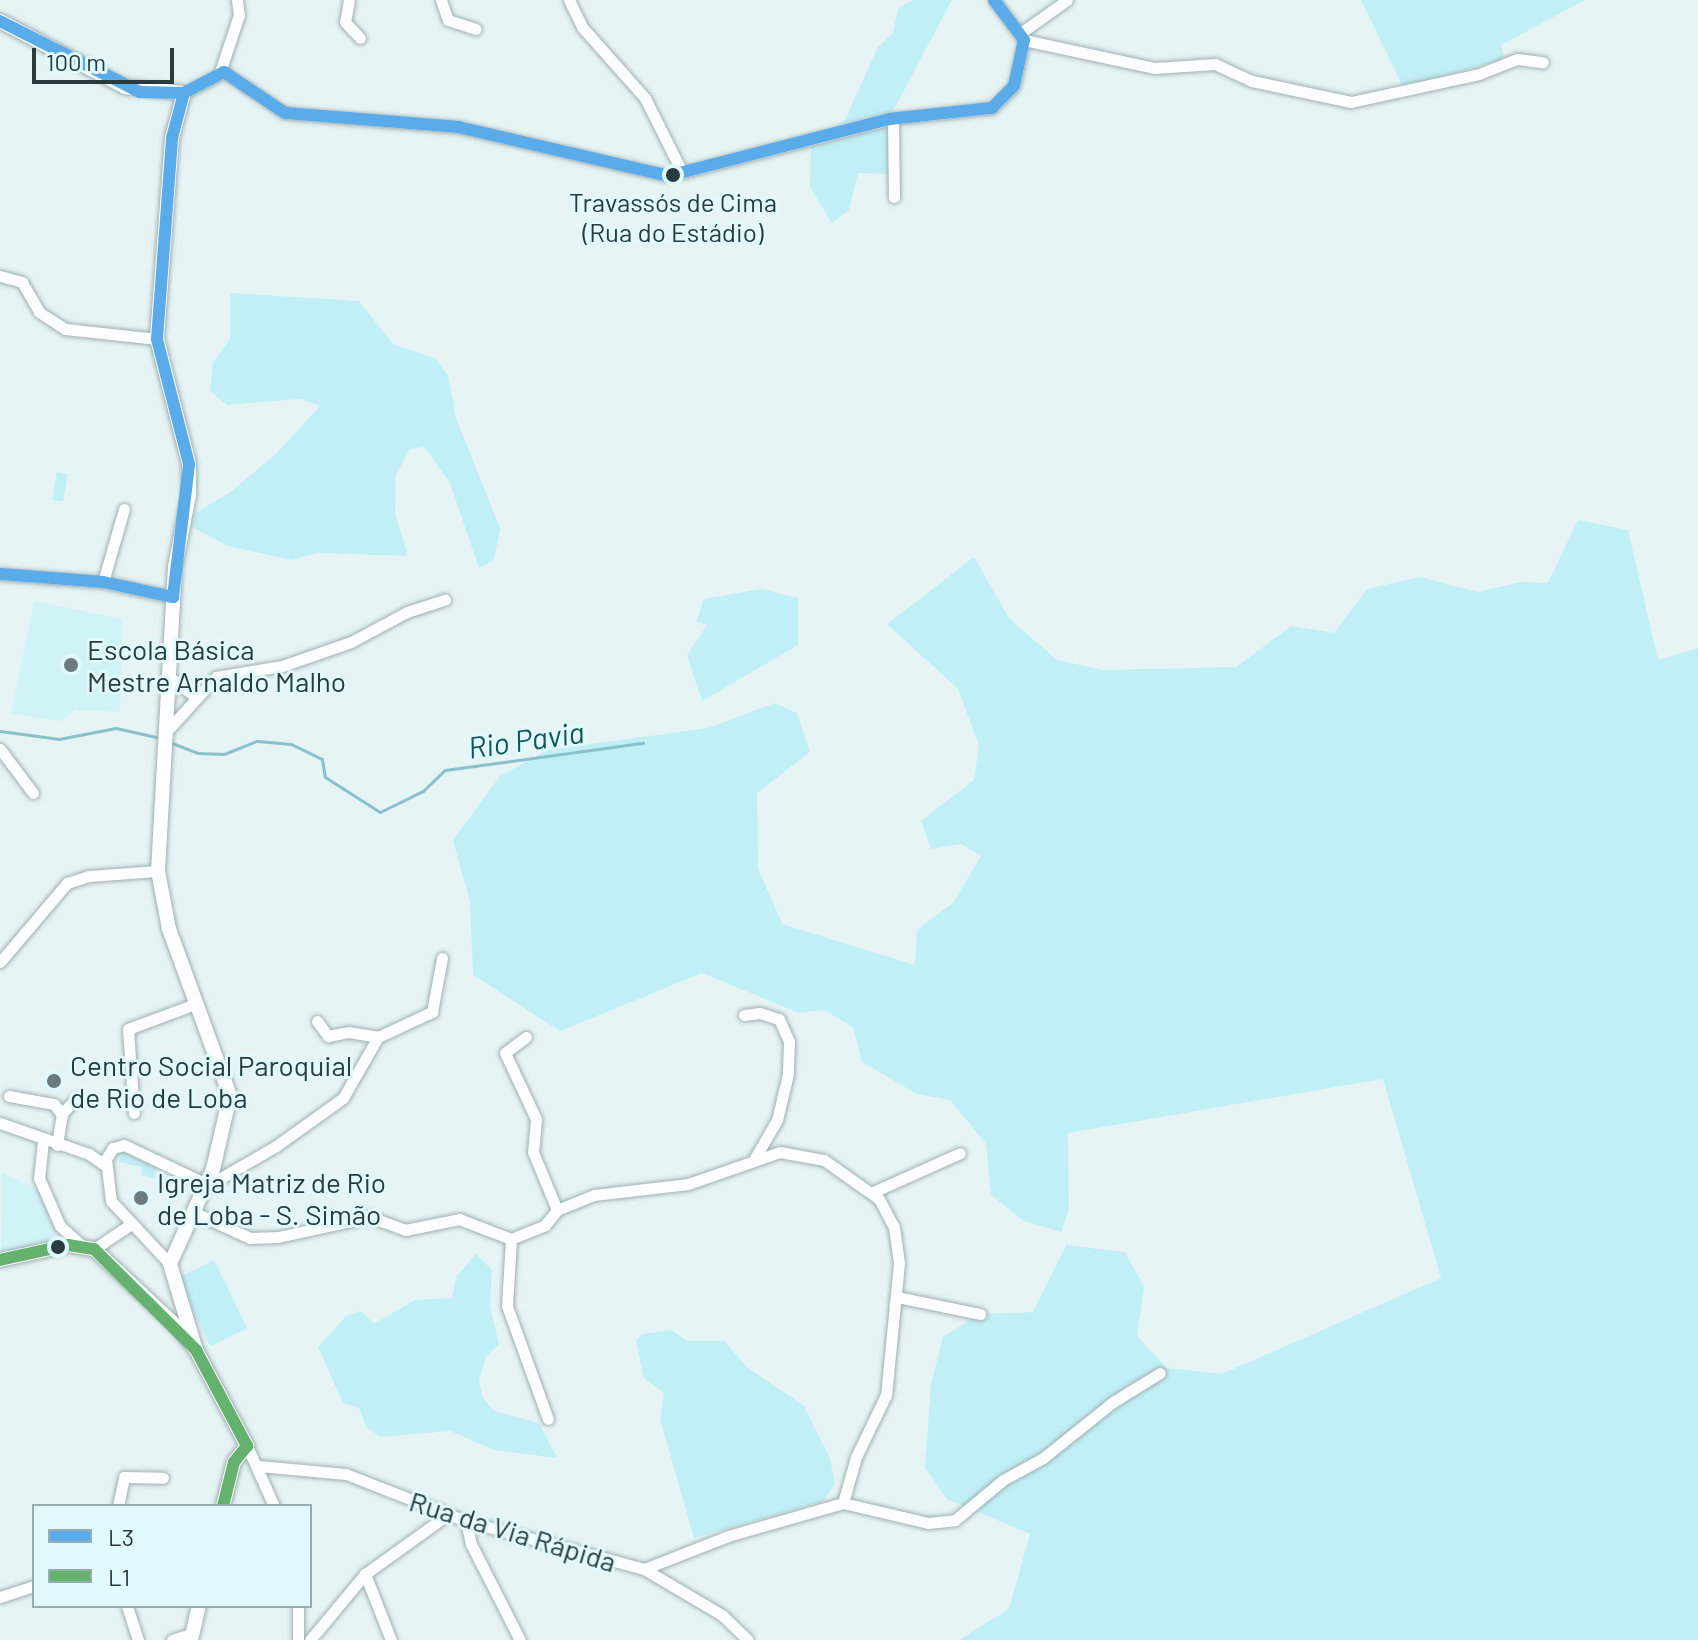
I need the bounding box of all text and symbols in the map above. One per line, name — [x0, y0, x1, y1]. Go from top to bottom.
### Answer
scale bar — [36, 32, 178, 82]
text: 100 m — [46, 47, 106, 76]
marker: Travassós de Cima (Rua do Estádio) — [665, 167, 681, 183]
place label: Travassós de Cima (Rua do Estádio) — [569, 186, 777, 248]
place label: Escola Básica Mestre Arnaldo Malho — [87, 632, 346, 698]
marker: Escola Básica Mestre Arnaldo Malho — [62, 656, 80, 674]
water label: Rio Pavia — [466, 713, 586, 765]
place label: Centro Social Paroquial de Rio de Loba — [70, 1048, 352, 1114]
marker: Centro Social Paroquial de Rio de Loba — [45, 1072, 63, 1090]
place label: Igreja Matriz de Rio de Loba - S. Simão — [157, 1165, 386, 1231]
marker: Igreja Matriz de Rio de Loba - S. Simão — [132, 1189, 150, 1207]
unlabelled marker — [50, 1239, 66, 1255]
street label: Rua da Via Rápida — [406, 1484, 620, 1578]
legend — [32, 1504, 312, 1608]
text: L3 — [108, 1522, 134, 1551]
text: L1 — [108, 1562, 130, 1591]

